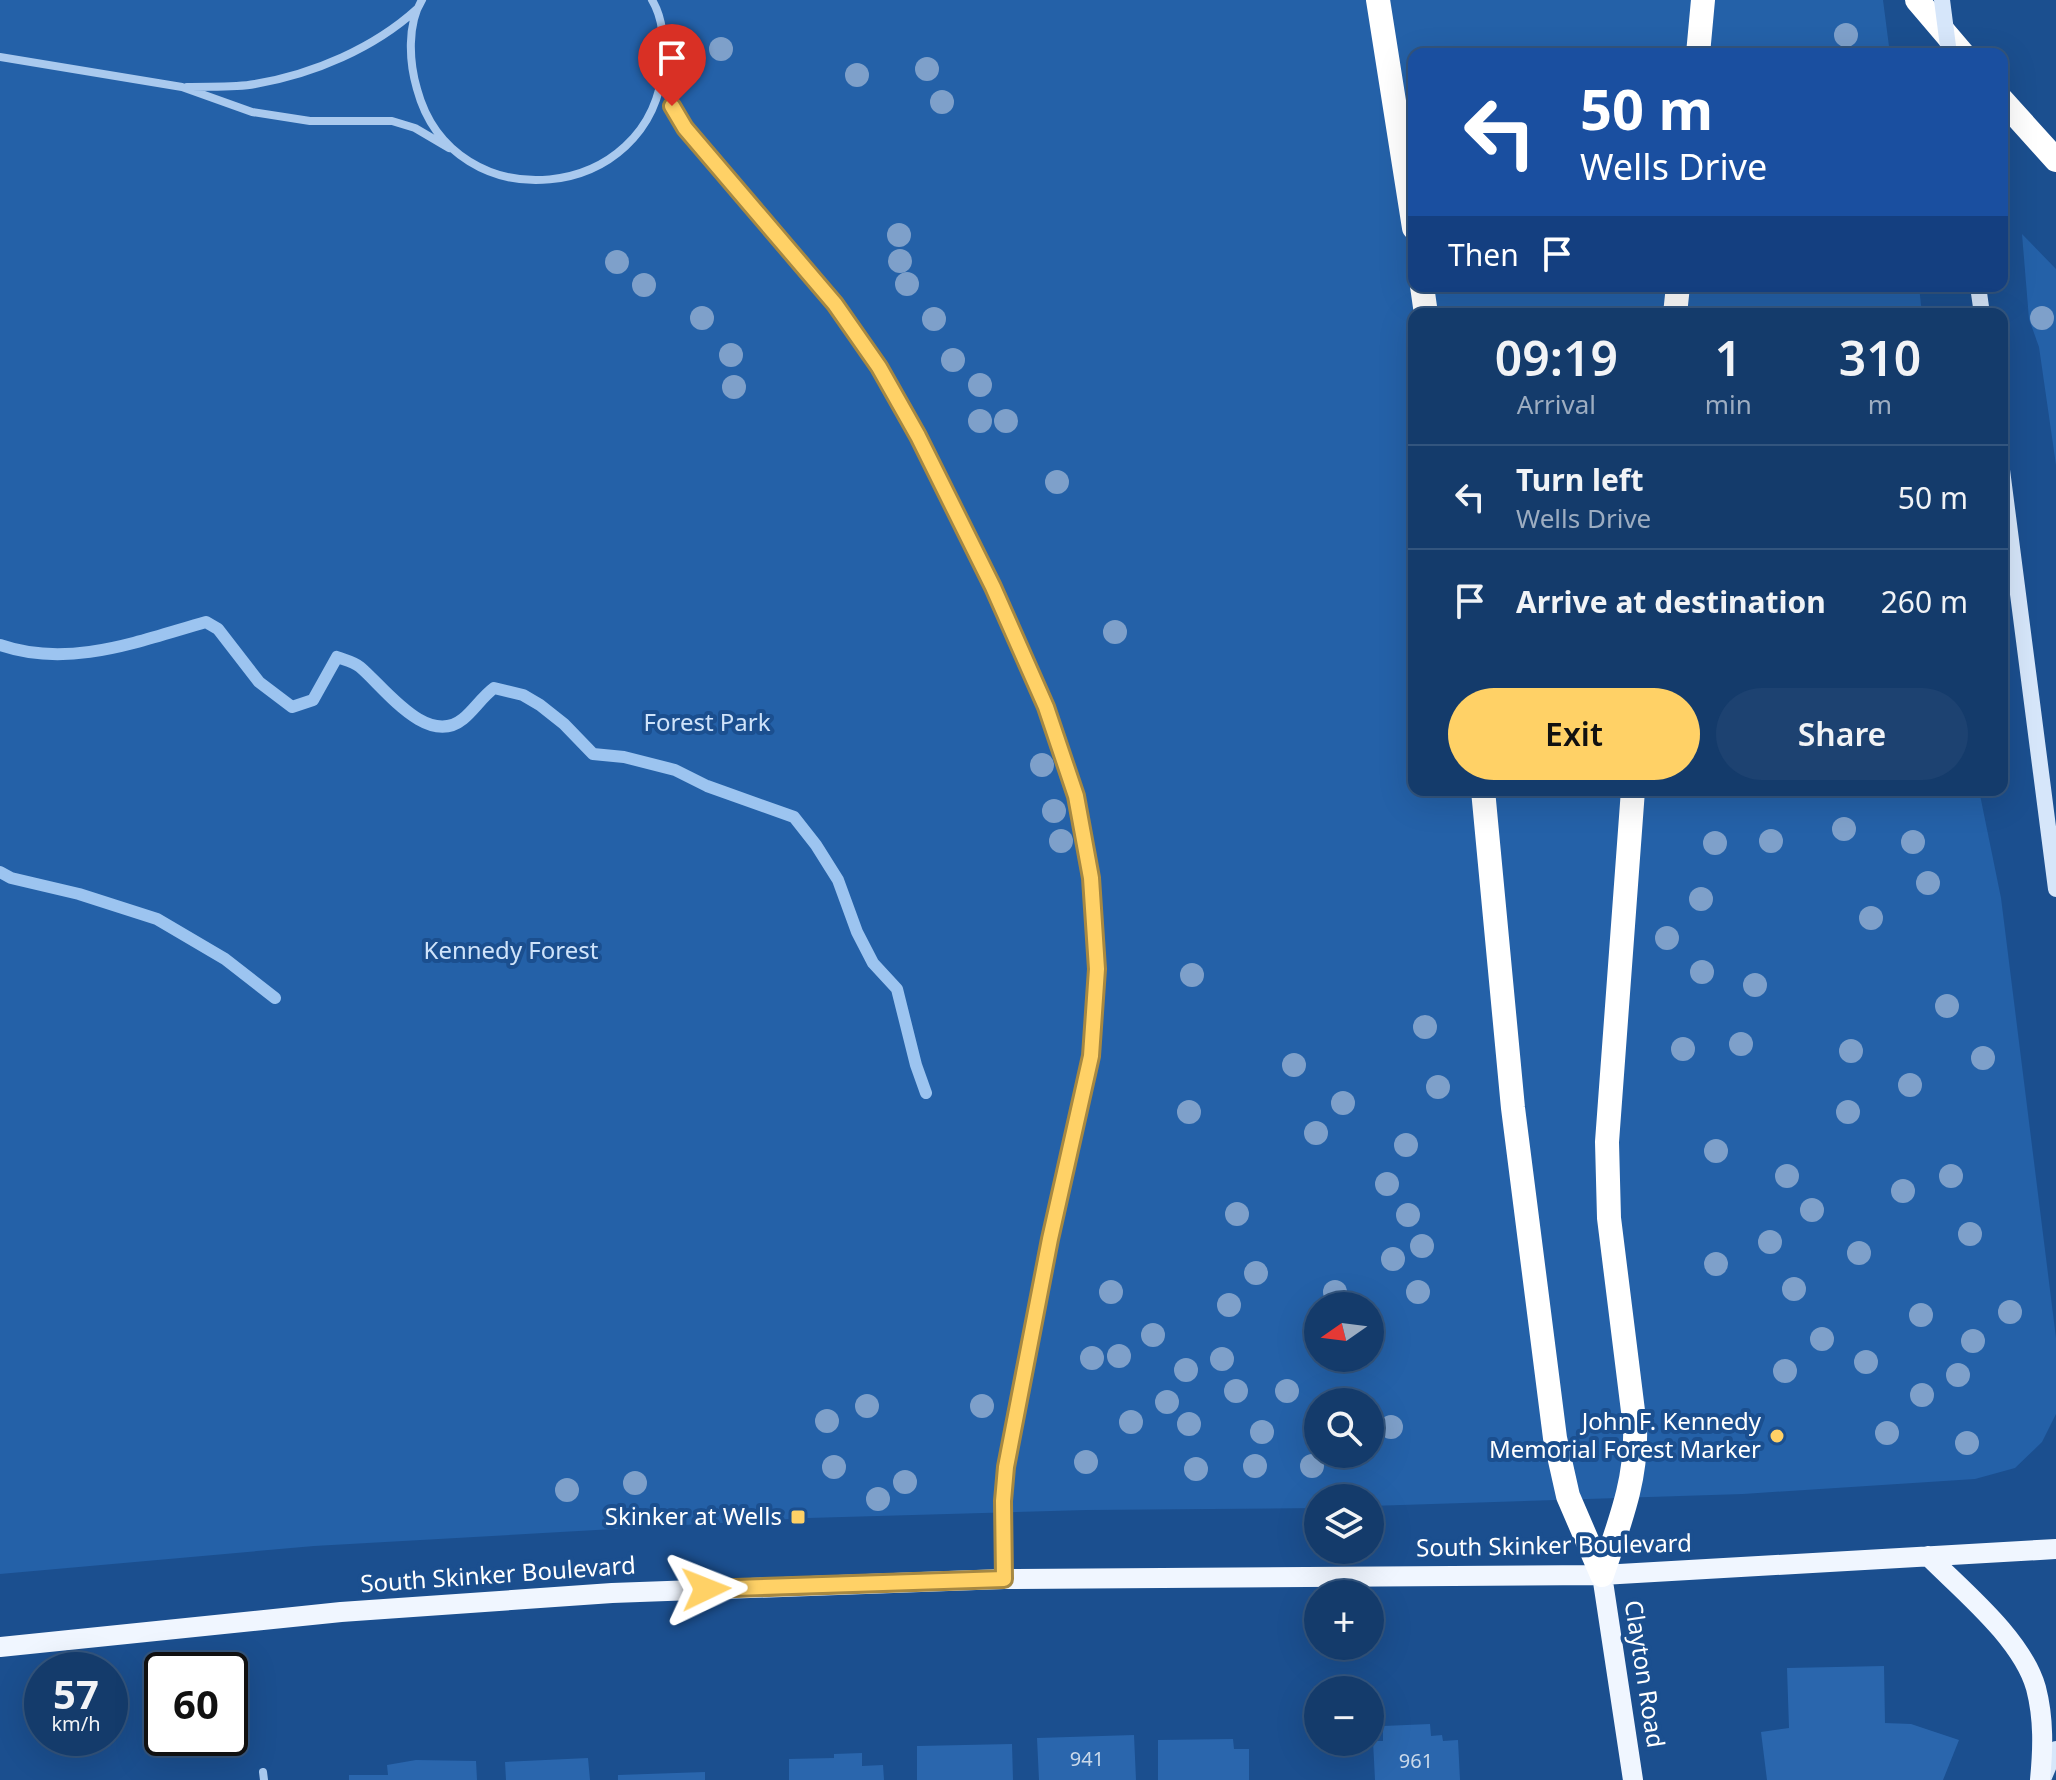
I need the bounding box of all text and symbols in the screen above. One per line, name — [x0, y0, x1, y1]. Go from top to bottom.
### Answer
pin — [638, 24, 706, 106]
icon: arrive — [650, 36, 694, 80]
text: 50 m — [1580, 70, 1713, 146]
icon: left — [1448, 80, 1552, 184]
text: Wells Drive — [1580, 142, 1767, 191]
icon: arrive — [1535, 232, 1579, 276]
text: Then — [1448, 234, 1519, 275]
text: 09:19 — [1495, 325, 1618, 390]
text: 1 — [1715, 325, 1742, 390]
text: 310 — [1839, 325, 1921, 390]
text: Arrival — [1517, 386, 1596, 422]
text: min — [1705, 386, 1752, 422]
text: m — [1868, 386, 1892, 422]
text: Turn left — [1516, 459, 1644, 500]
icon: left — [1448, 475, 1492, 519]
text: 50 m — [1898, 477, 1968, 518]
text: Wells Drive — [1516, 500, 1651, 536]
icon: arrive — [1448, 579, 1492, 623]
text: Arrive at destination — [1516, 581, 1826, 622]
text: 260 m — [1881, 581, 1968, 622]
button: Exit — [1448, 688, 1700, 780]
button: Share — [1716, 688, 1968, 780]
park label: Forest Park — [643, 705, 771, 738]
park label: Kennedy Forest — [424, 933, 599, 966]
north arrow — [1304, 1292, 1384, 1372]
map controls — [1304, 1292, 1384, 1756]
button: search — [1304, 1388, 1384, 1468]
place label: John F. Kennedy Memorial Forest Marker — [1489, 1404, 1762, 1465]
marker: John F. Kennedy Memorial Forest Marker — [1768, 1427, 1786, 1445]
button: layers — [1304, 1484, 1384, 1564]
place label: Skinker at Wells — [605, 1499, 782, 1532]
marker: Skinker at Wells — [789, 1508, 807, 1526]
street label: South Skinker Boulevard — [1416, 1526, 1692, 1563]
street label: South Skinker Boulevard — [359, 1547, 637, 1600]
position arrow — [664, 1547, 748, 1631]
button: + — [1304, 1580, 1384, 1660]
street label: Clayton Road — [1618, 1598, 1673, 1750]
speed limit sign: 60 — [144, 1652, 248, 1756]
text: 57 — [53, 1666, 99, 1721]
button: − — [1304, 1676, 1384, 1756]
text: km/h — [51, 1710, 101, 1737]
house number: 941 — [1070, 1745, 1104, 1772]
house number: 961 — [1399, 1747, 1433, 1774]

